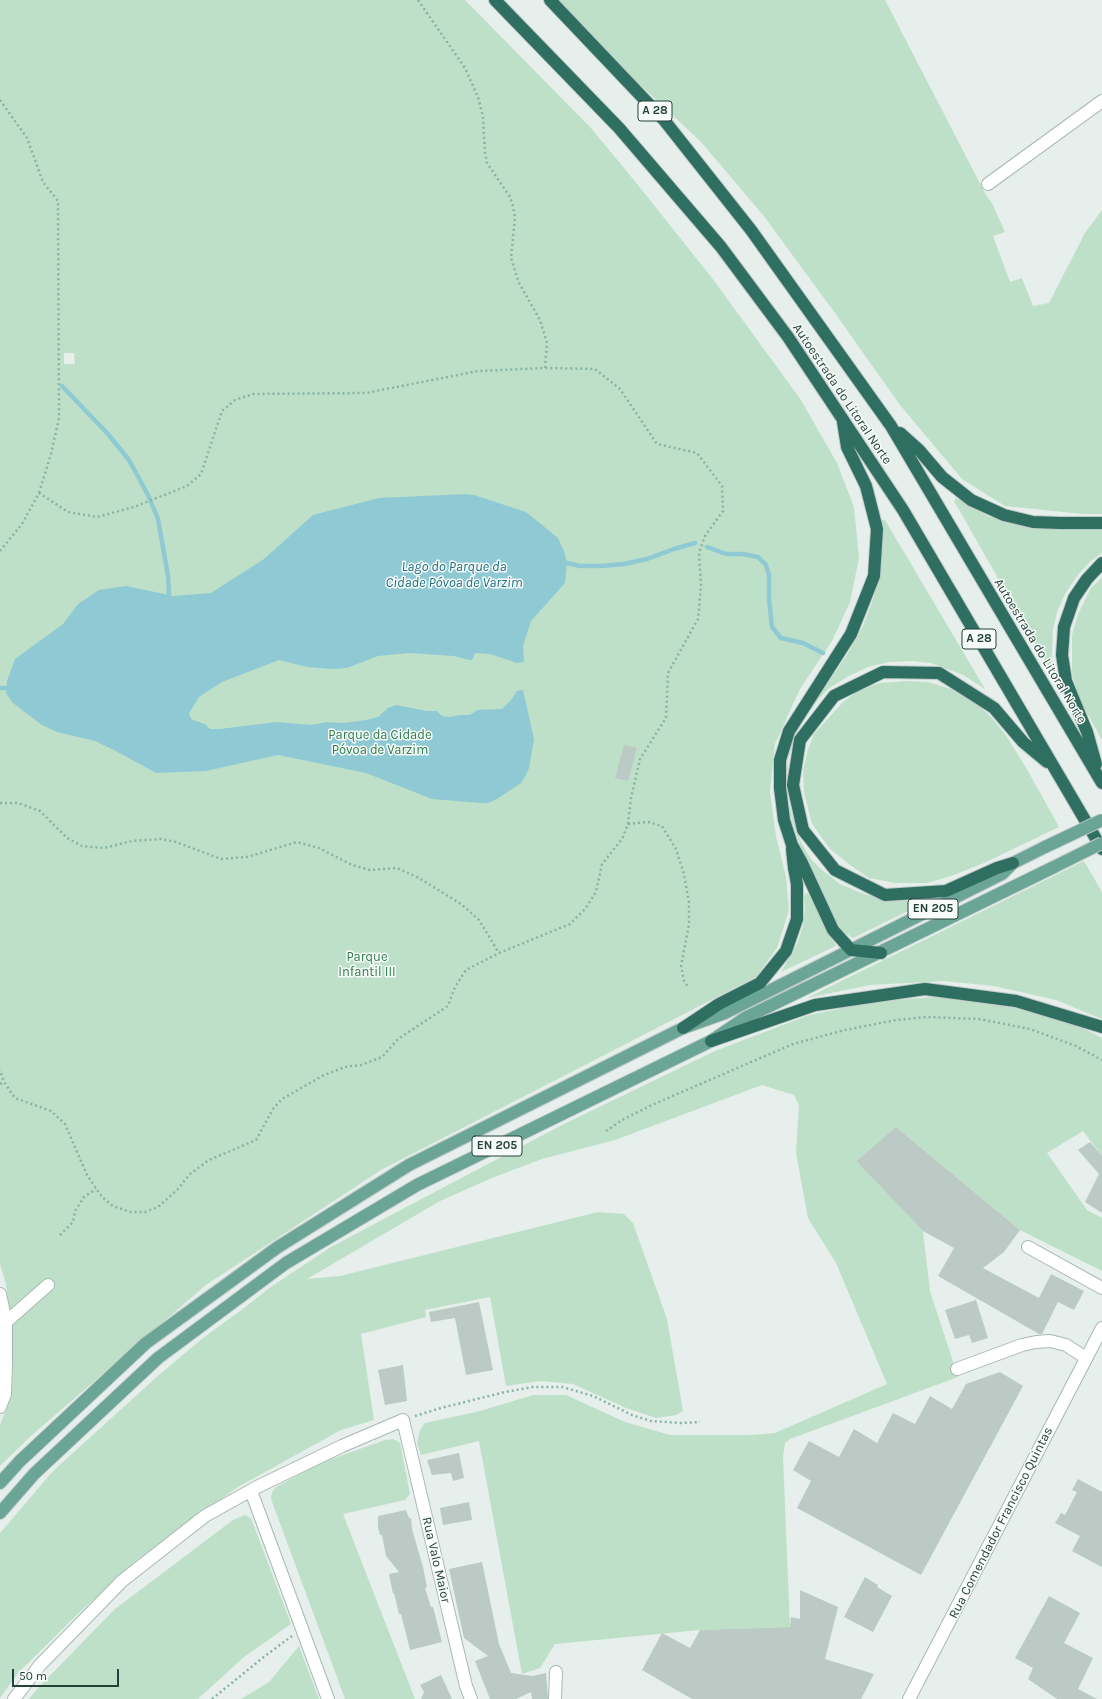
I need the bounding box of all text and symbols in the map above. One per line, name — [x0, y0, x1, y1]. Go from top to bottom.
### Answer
road number: A 28 — [638, 101, 672, 121]
street label: Autoestrada do Litoral Norte — [789, 321, 895, 467]
water label: Lago do Parque da Cidade Póvoa de Varzim — [385, 559, 523, 592]
street label: Autoestrada do Litoral Norte — [991, 576, 1089, 726]
road number: A 28 — [962, 629, 996, 649]
park label: Parque da Cidade Póvoa de Varzim — [328, 727, 432, 758]
road number: EN 205 — [908, 899, 958, 919]
park label: Parque Infantil III — [338, 949, 396, 980]
road number: EN 205 — [472, 1136, 522, 1156]
street label: Rua Comendador Francisco Quintas — [946, 1425, 1056, 1621]
street label: Rua Valo Maior — [419, 1515, 453, 1605]
scale bar — [14, 1661, 121, 1687]
text: 50 m — [19, 1669, 47, 1683]

